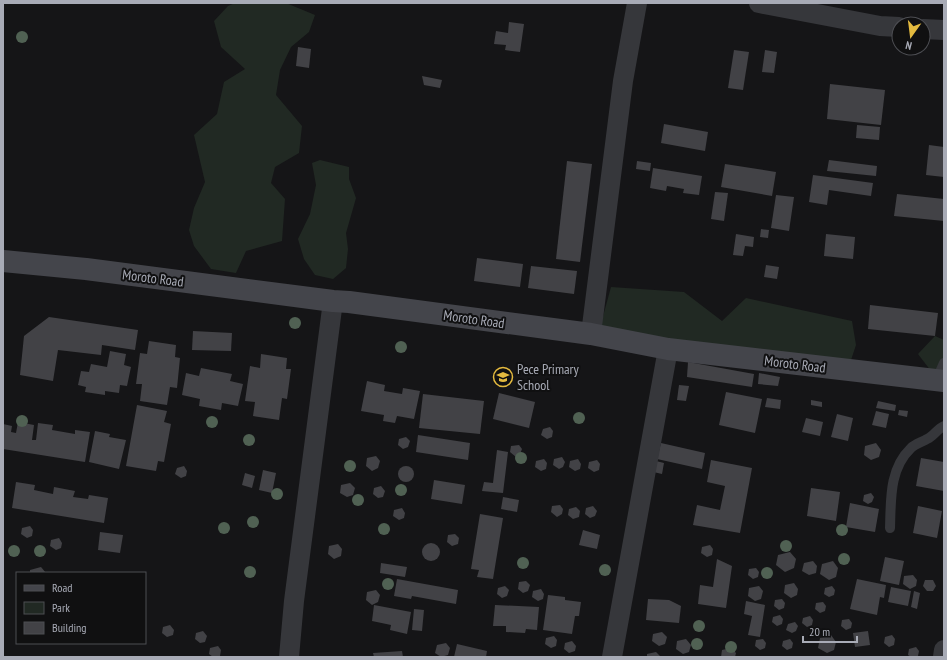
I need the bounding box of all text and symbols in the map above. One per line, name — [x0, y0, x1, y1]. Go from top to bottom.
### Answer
north arrow — [891, 16, 931, 56]
text: N — [904, 38, 913, 53]
street label: Moroto Road — [121, 265, 185, 291]
street label: Moroto Road — [442, 306, 506, 332]
street label: Moroto Road — [763, 351, 827, 377]
place label: Pece Primary School — [517, 360, 579, 394]
school or university icon: Pece Primary School — [492, 366, 514, 388]
legend — [16, 572, 146, 644]
text: Road — [52, 580, 72, 595]
text: Park — [52, 600, 70, 615]
scale bar — [803, 618, 857, 644]
text: Building — [52, 620, 87, 635]
text: 20 m — [809, 624, 830, 639]

